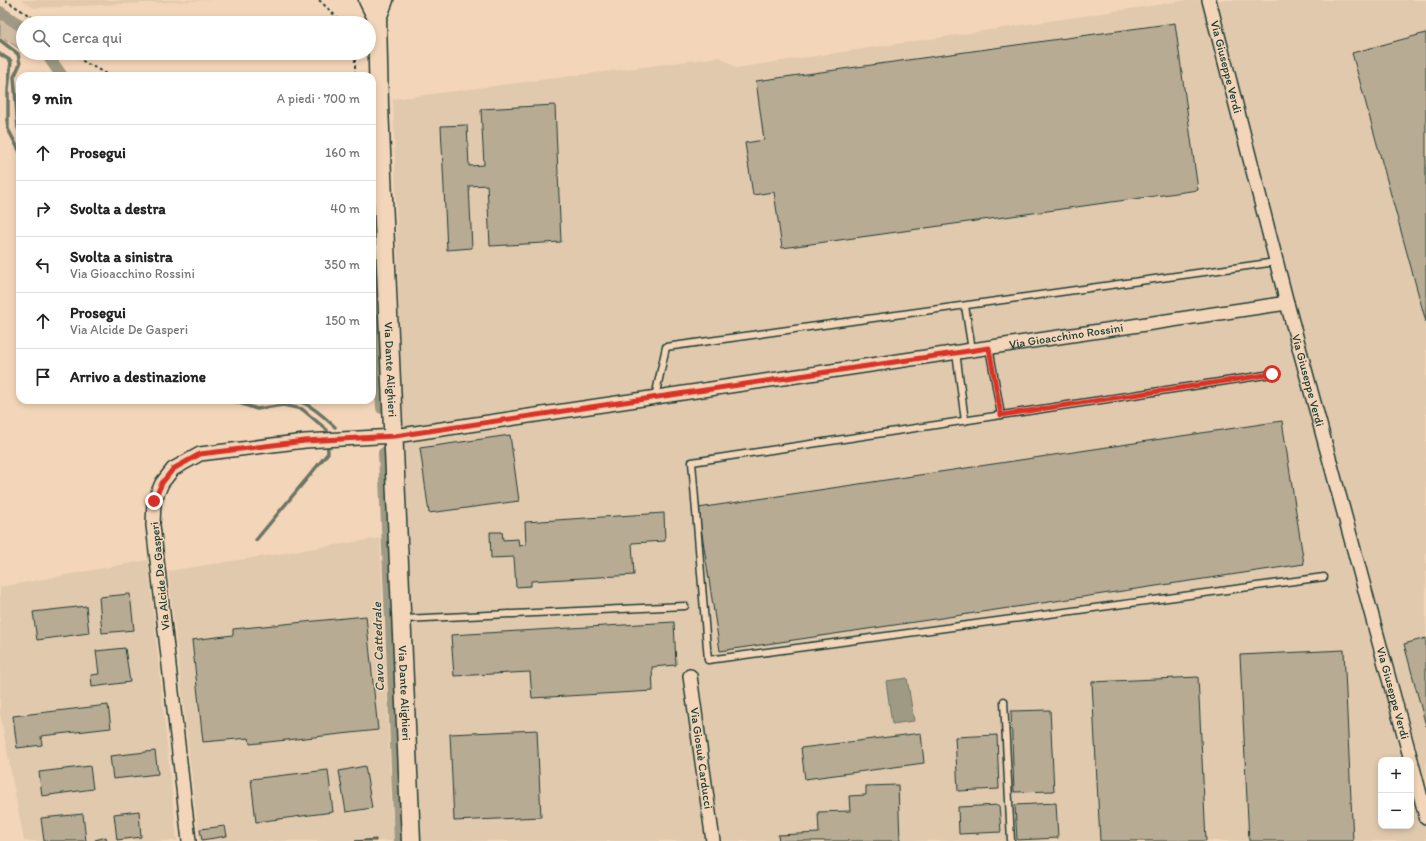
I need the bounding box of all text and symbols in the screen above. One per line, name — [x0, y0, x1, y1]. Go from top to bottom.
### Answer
search box — [16, 16, 376, 60]
street label: Via Giuseppe Verdi — [1208, 19, 1245, 115]
icon: search — [30, 27, 52, 49]
text: Cerca qui — [62, 29, 122, 47]
text: 9 min — [32, 88, 72, 108]
text: A piedi · 700 m — [277, 91, 360, 106]
icon: ahead — [32, 142, 54, 164]
text: Prosegui — [70, 144, 126, 162]
text: 160 m — [325, 145, 360, 160]
icon: right — [32, 198, 54, 220]
text: Svolta a destra — [70, 200, 166, 218]
text: 40 m — [330, 201, 360, 216]
text: Svolta a sinistra — [70, 248, 173, 266]
icon: left — [32, 254, 54, 276]
text: 350 m — [324, 257, 360, 272]
text: Via Gioacchino Rossini — [70, 266, 195, 281]
text: Prosegui — [70, 304, 126, 322]
icon: ahead — [32, 310, 54, 332]
text: 150 m — [325, 313, 360, 328]
street label: Via Gioacchino Rossini — [1008, 320, 1124, 351]
street label: Via Dante Alighieri — [381, 321, 400, 417]
text: Via Alcide De Gasperi — [70, 322, 188, 337]
street label: Via Giuseppe Verdi — [1289, 333, 1327, 428]
route start — [1263, 365, 1281, 383]
icon: arrive — [32, 366, 54, 388]
text: Arrivo a destinazione — [70, 368, 206, 386]
route end — [145, 492, 163, 510]
street label: Via Alcide De Gasperi — [147, 521, 173, 631]
water label: Cavo Cattedrale — [369, 601, 387, 692]
street label: Via Dante Alighieri — [395, 645, 414, 741]
street label: Via Giuseppe Verdi — [1374, 645, 1412, 741]
street label: Via Giosuè Carducci — [687, 707, 715, 810]
map controls — [1378, 757, 1414, 829]
button: + — [1378, 757, 1414, 793]
button: − — [1378, 793, 1414, 829]

